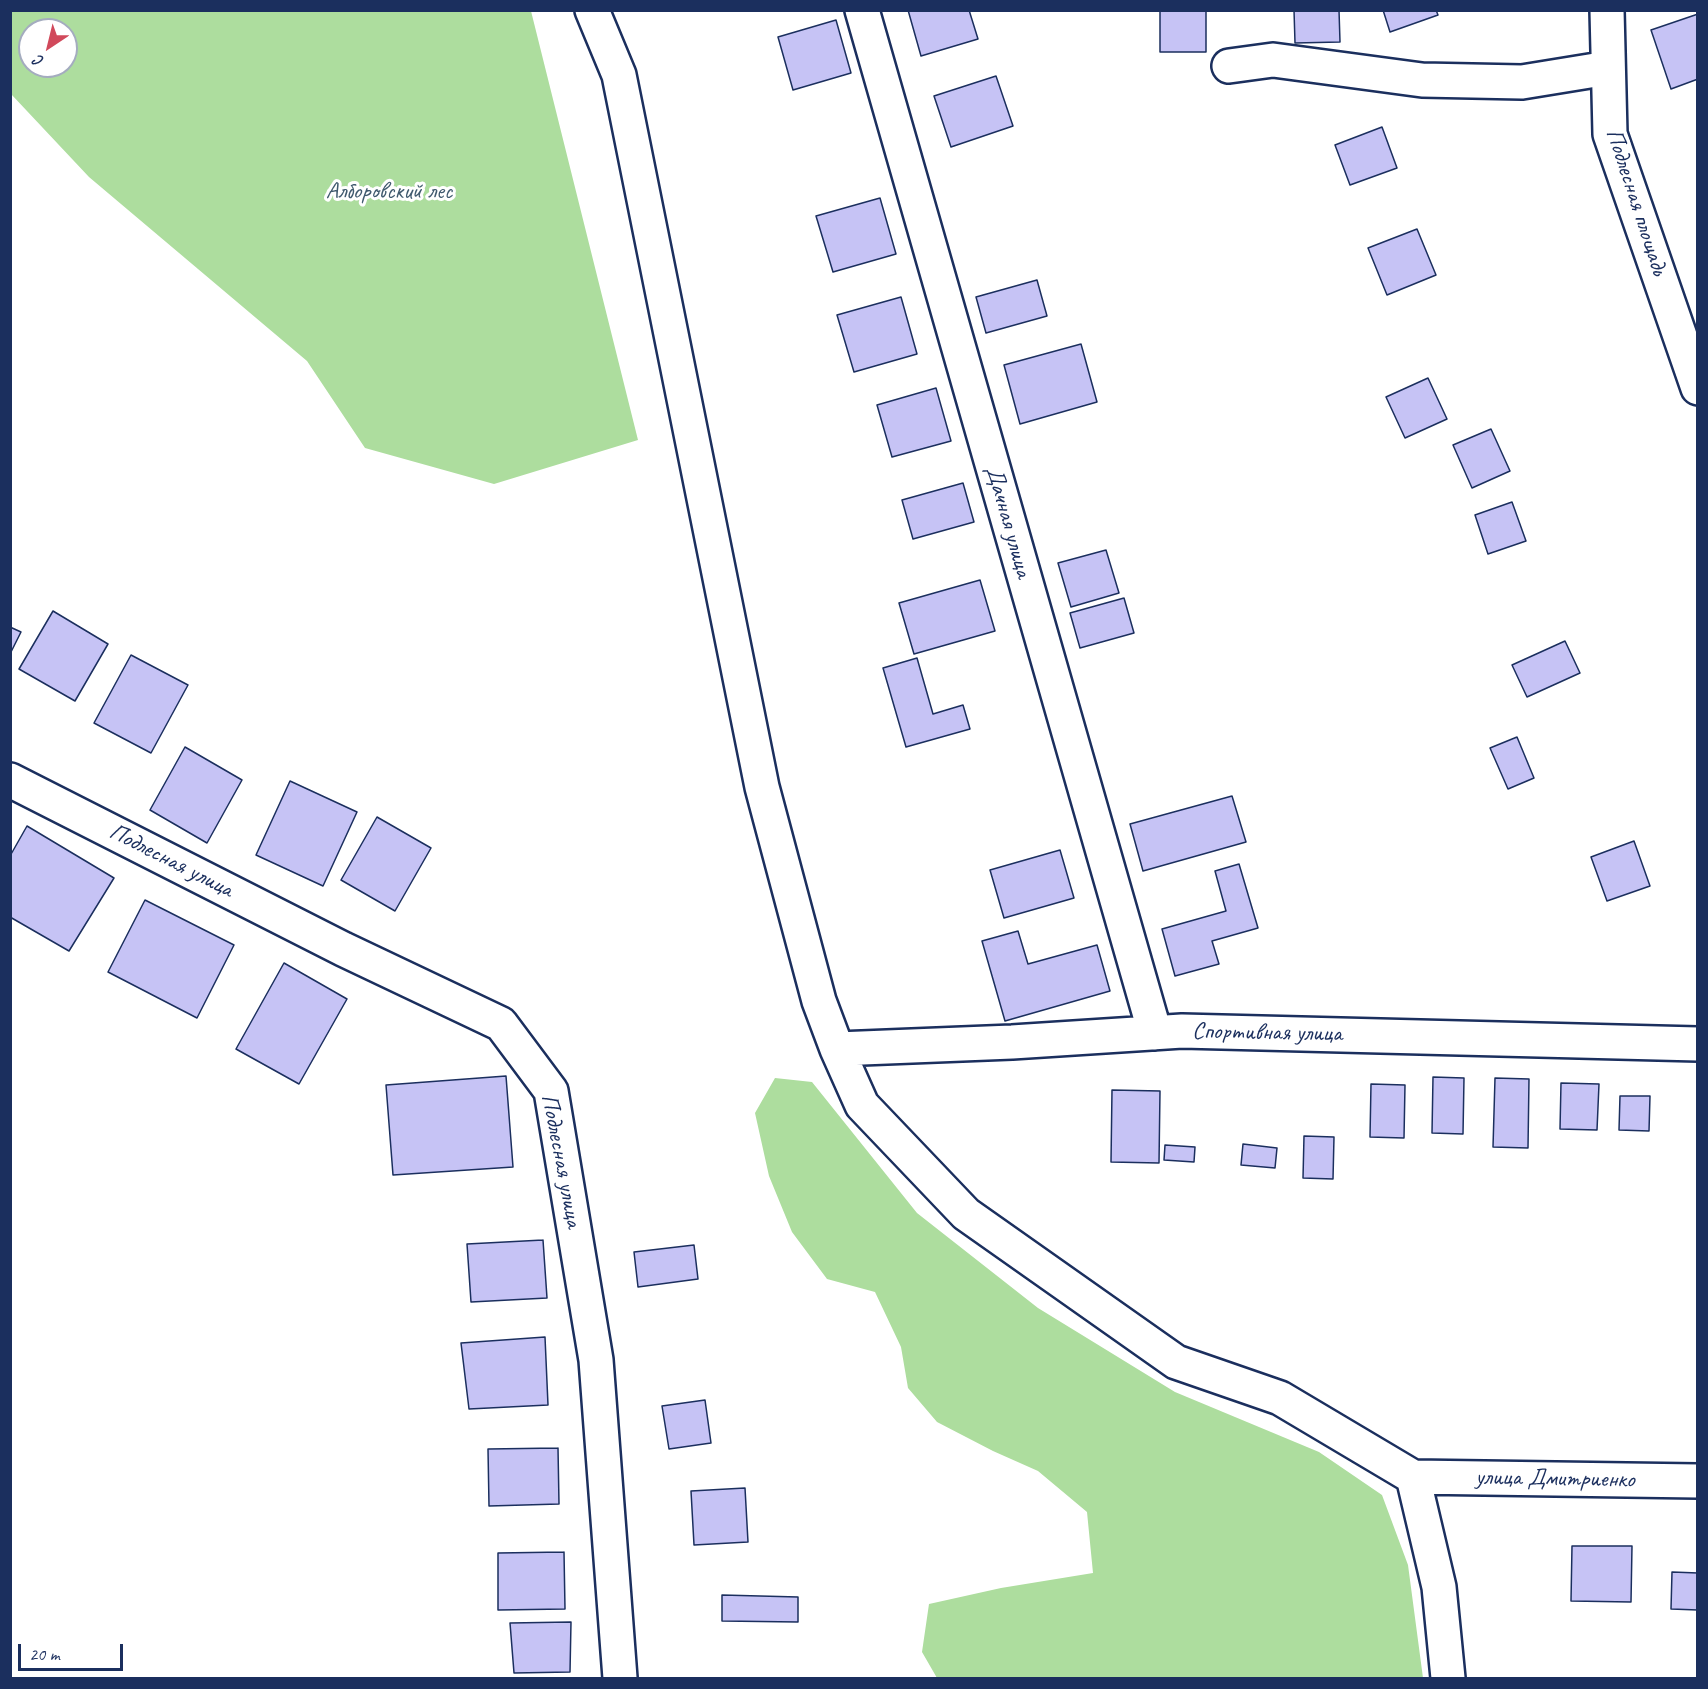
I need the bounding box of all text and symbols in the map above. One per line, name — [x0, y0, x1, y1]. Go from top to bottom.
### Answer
north arrow — [18, 18, 78, 78]
text: С — [30, 51, 48, 72]
street label: Подлесная площадь — [1599, 125, 1673, 279]
park label: Алборовский лес — [326, 178, 452, 206]
street label: Дачная улица — [978, 463, 1038, 581]
street label: Подлесная улица — [104, 817, 238, 905]
street label: Спортивная улица — [1192, 1017, 1342, 1049]
street label: Подлесная улица — [534, 1092, 588, 1230]
street label: улица Дмитриенко — [1475, 1463, 1635, 1495]
scale bar — [21, 1632, 126, 1670]
text: 20 m — [29, 1643, 60, 1665]

